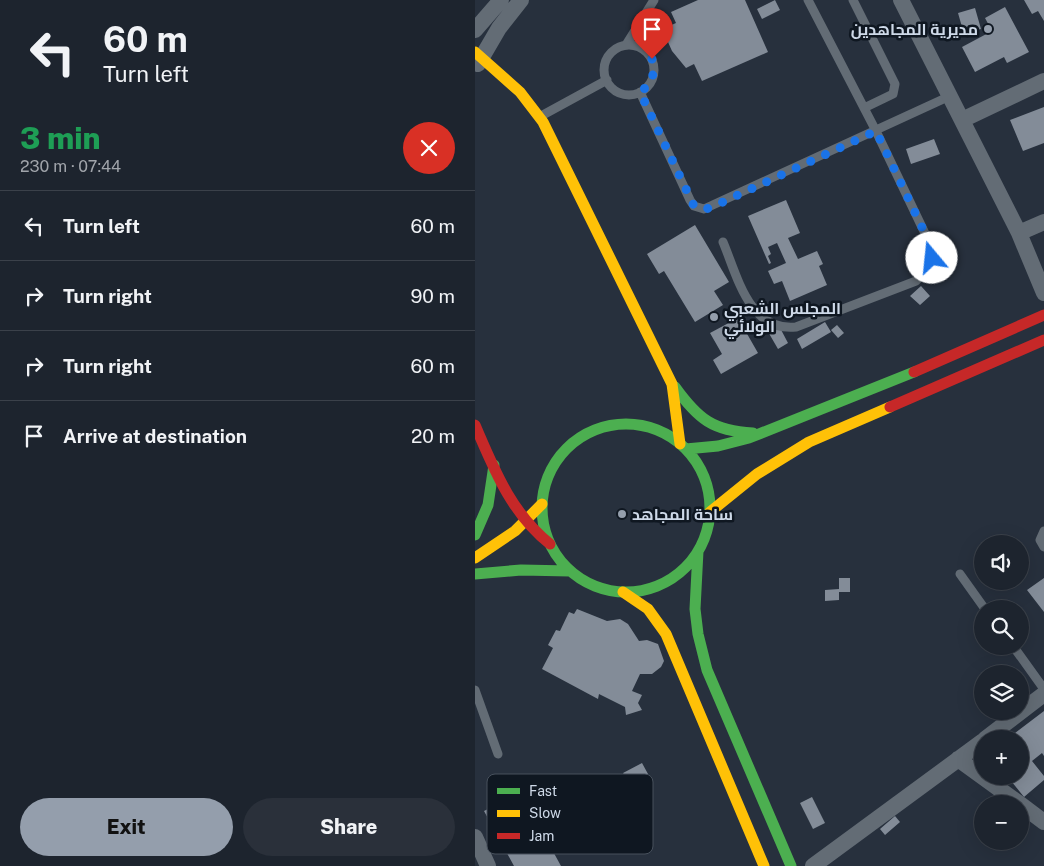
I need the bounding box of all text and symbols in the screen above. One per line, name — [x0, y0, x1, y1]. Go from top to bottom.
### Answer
pin — [631, 8, 673, 59]
icon: arrive — [638, 15, 666, 43]
text: 60 m — [103, 19, 188, 60]
icon: left — [20, 20, 85, 85]
place label: مديرية المجاهدين — [851, 20, 978, 39]
marker: مديرية المجاهدين — [982, 23, 994, 35]
text: Turn left — [103, 61, 189, 87]
text: 3 min — [20, 120, 101, 156]
button: close — [403, 122, 455, 174]
text: 230 m · 07:44 — [20, 157, 121, 176]
icon: left — [20, 212, 48, 240]
text: Turn left — [63, 215, 140, 237]
text: 60 m — [411, 215, 455, 237]
position arrow — [905, 231, 957, 283]
icon: right — [20, 282, 48, 310]
text: Turn right — [63, 285, 152, 307]
text: 90 m — [411, 285, 455, 307]
place label: المجلس الشعبي الولائي — [724, 299, 841, 339]
marker: المجلس الشعبي الولائي — [708, 311, 720, 323]
icon: right — [20, 352, 48, 380]
text: Turn right — [63, 355, 152, 377]
text: 60 m — [411, 355, 455, 377]
icon: arrive — [20, 422, 48, 450]
text: Arrive at destination — [63, 425, 247, 447]
text: 20 m — [411, 425, 455, 447]
place label: ساحة المجاهد — [632, 505, 733, 524]
marker: ساحة المجاهد — [616, 508, 628, 520]
map controls — [974, 535, 1029, 850]
button: sound — [974, 535, 1029, 590]
button: search — [974, 600, 1029, 655]
button: layers — [974, 665, 1029, 720]
button: + — [974, 730, 1029, 785]
legend — [487, 774, 653, 854]
text: Fast — [529, 783, 557, 799]
button: − — [974, 795, 1029, 850]
button: Exit — [20, 798, 233, 856]
button: Share — [243, 798, 455, 856]
text: Slow — [529, 805, 561, 821]
text: Jam — [529, 828, 554, 844]

